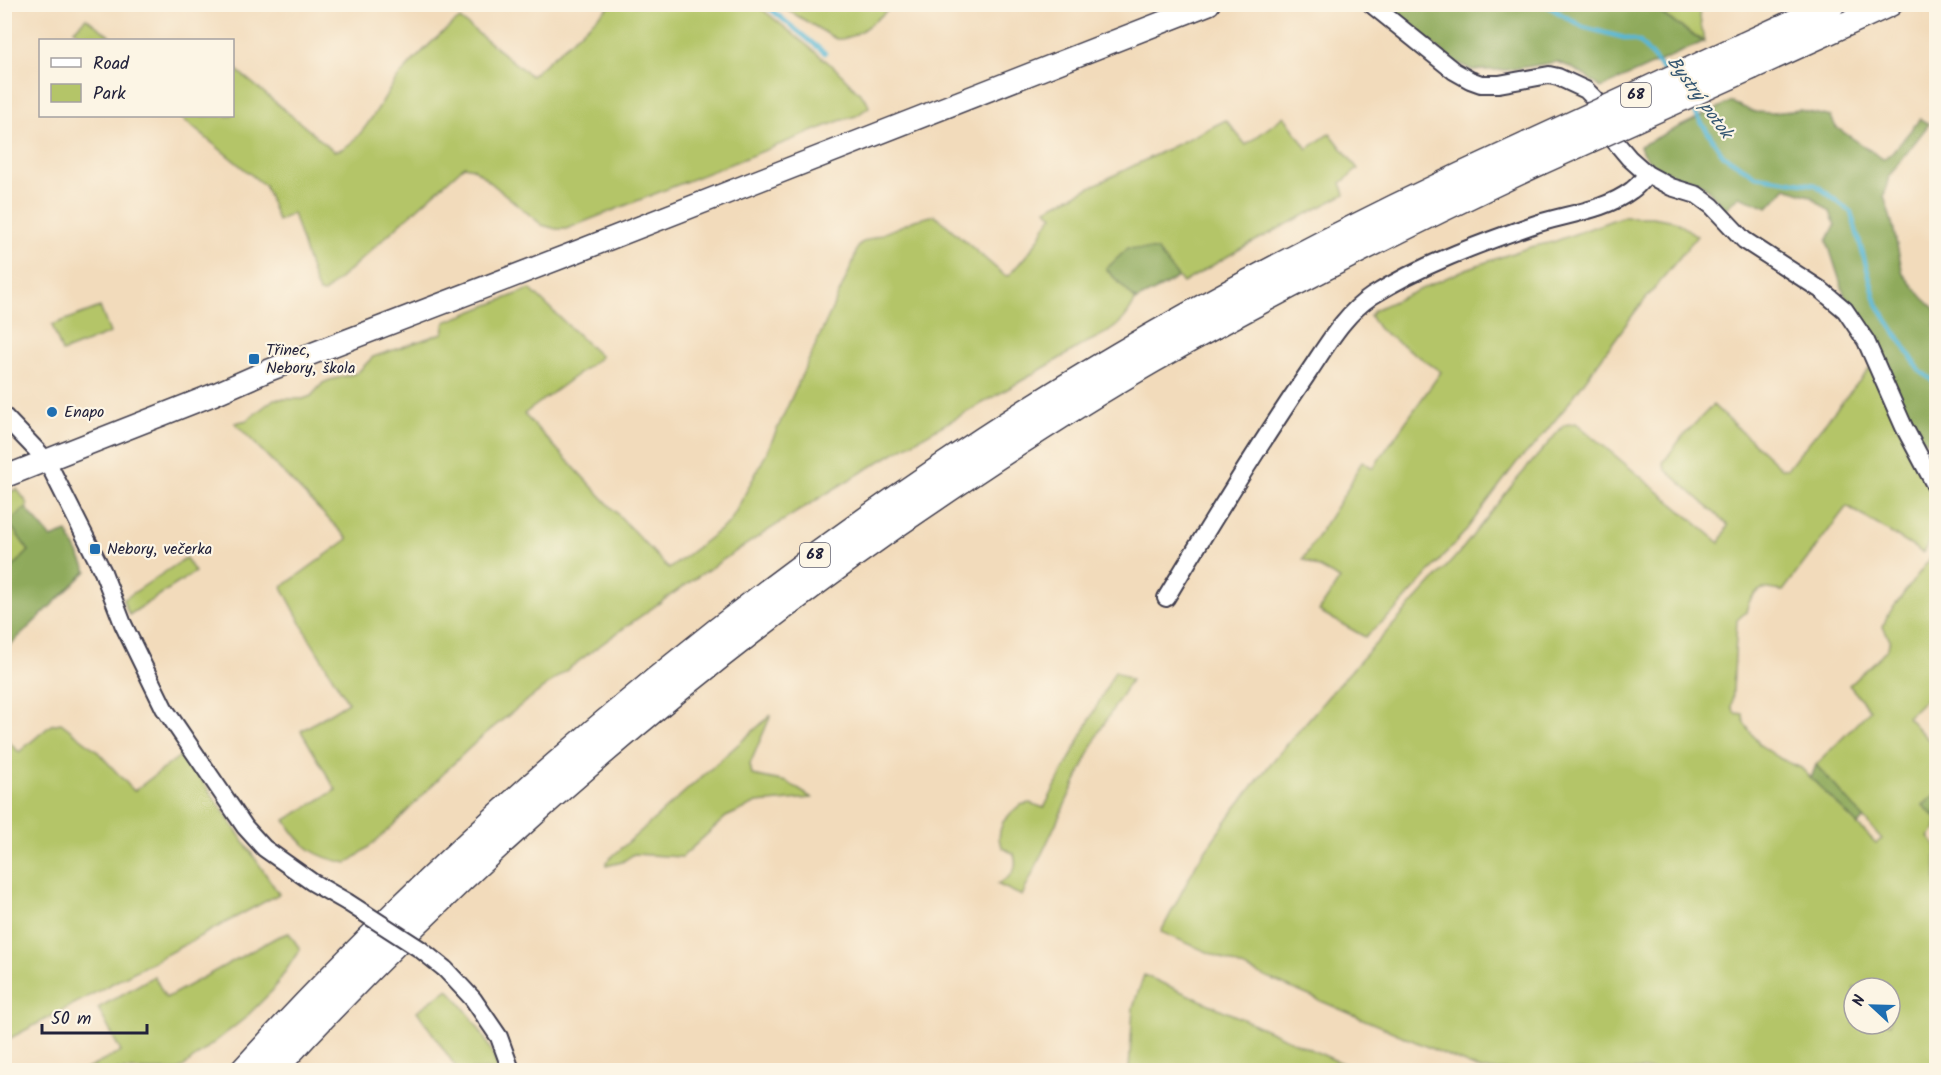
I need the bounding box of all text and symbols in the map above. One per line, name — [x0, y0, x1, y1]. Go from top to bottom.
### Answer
legend — [39, 39, 234, 117]
text: Road — [93, 50, 130, 79]
water label: Bystrý potok — [1659, 50, 1741, 148]
text: Park — [93, 80, 126, 109]
road number: 68 — [1621, 83, 1651, 107]
place label: Třinec, Nebory, škola — [266, 338, 356, 381]
marker: Třinec, Nebory, škola — [247, 352, 261, 366]
place label: Enapo — [64, 400, 104, 425]
marker: Enapo — [45, 405, 59, 419]
place label: Nebory, večerka — [107, 537, 212, 562]
marker: Nebory, večerka — [88, 542, 102, 556]
road number: 68 — [800, 543, 830, 567]
north arrow — [1842, 976, 1902, 1036]
text: N — [1846, 992, 1873, 1010]
scale bar — [42, 997, 147, 1035]
text: 50 m — [51, 1005, 91, 1034]

